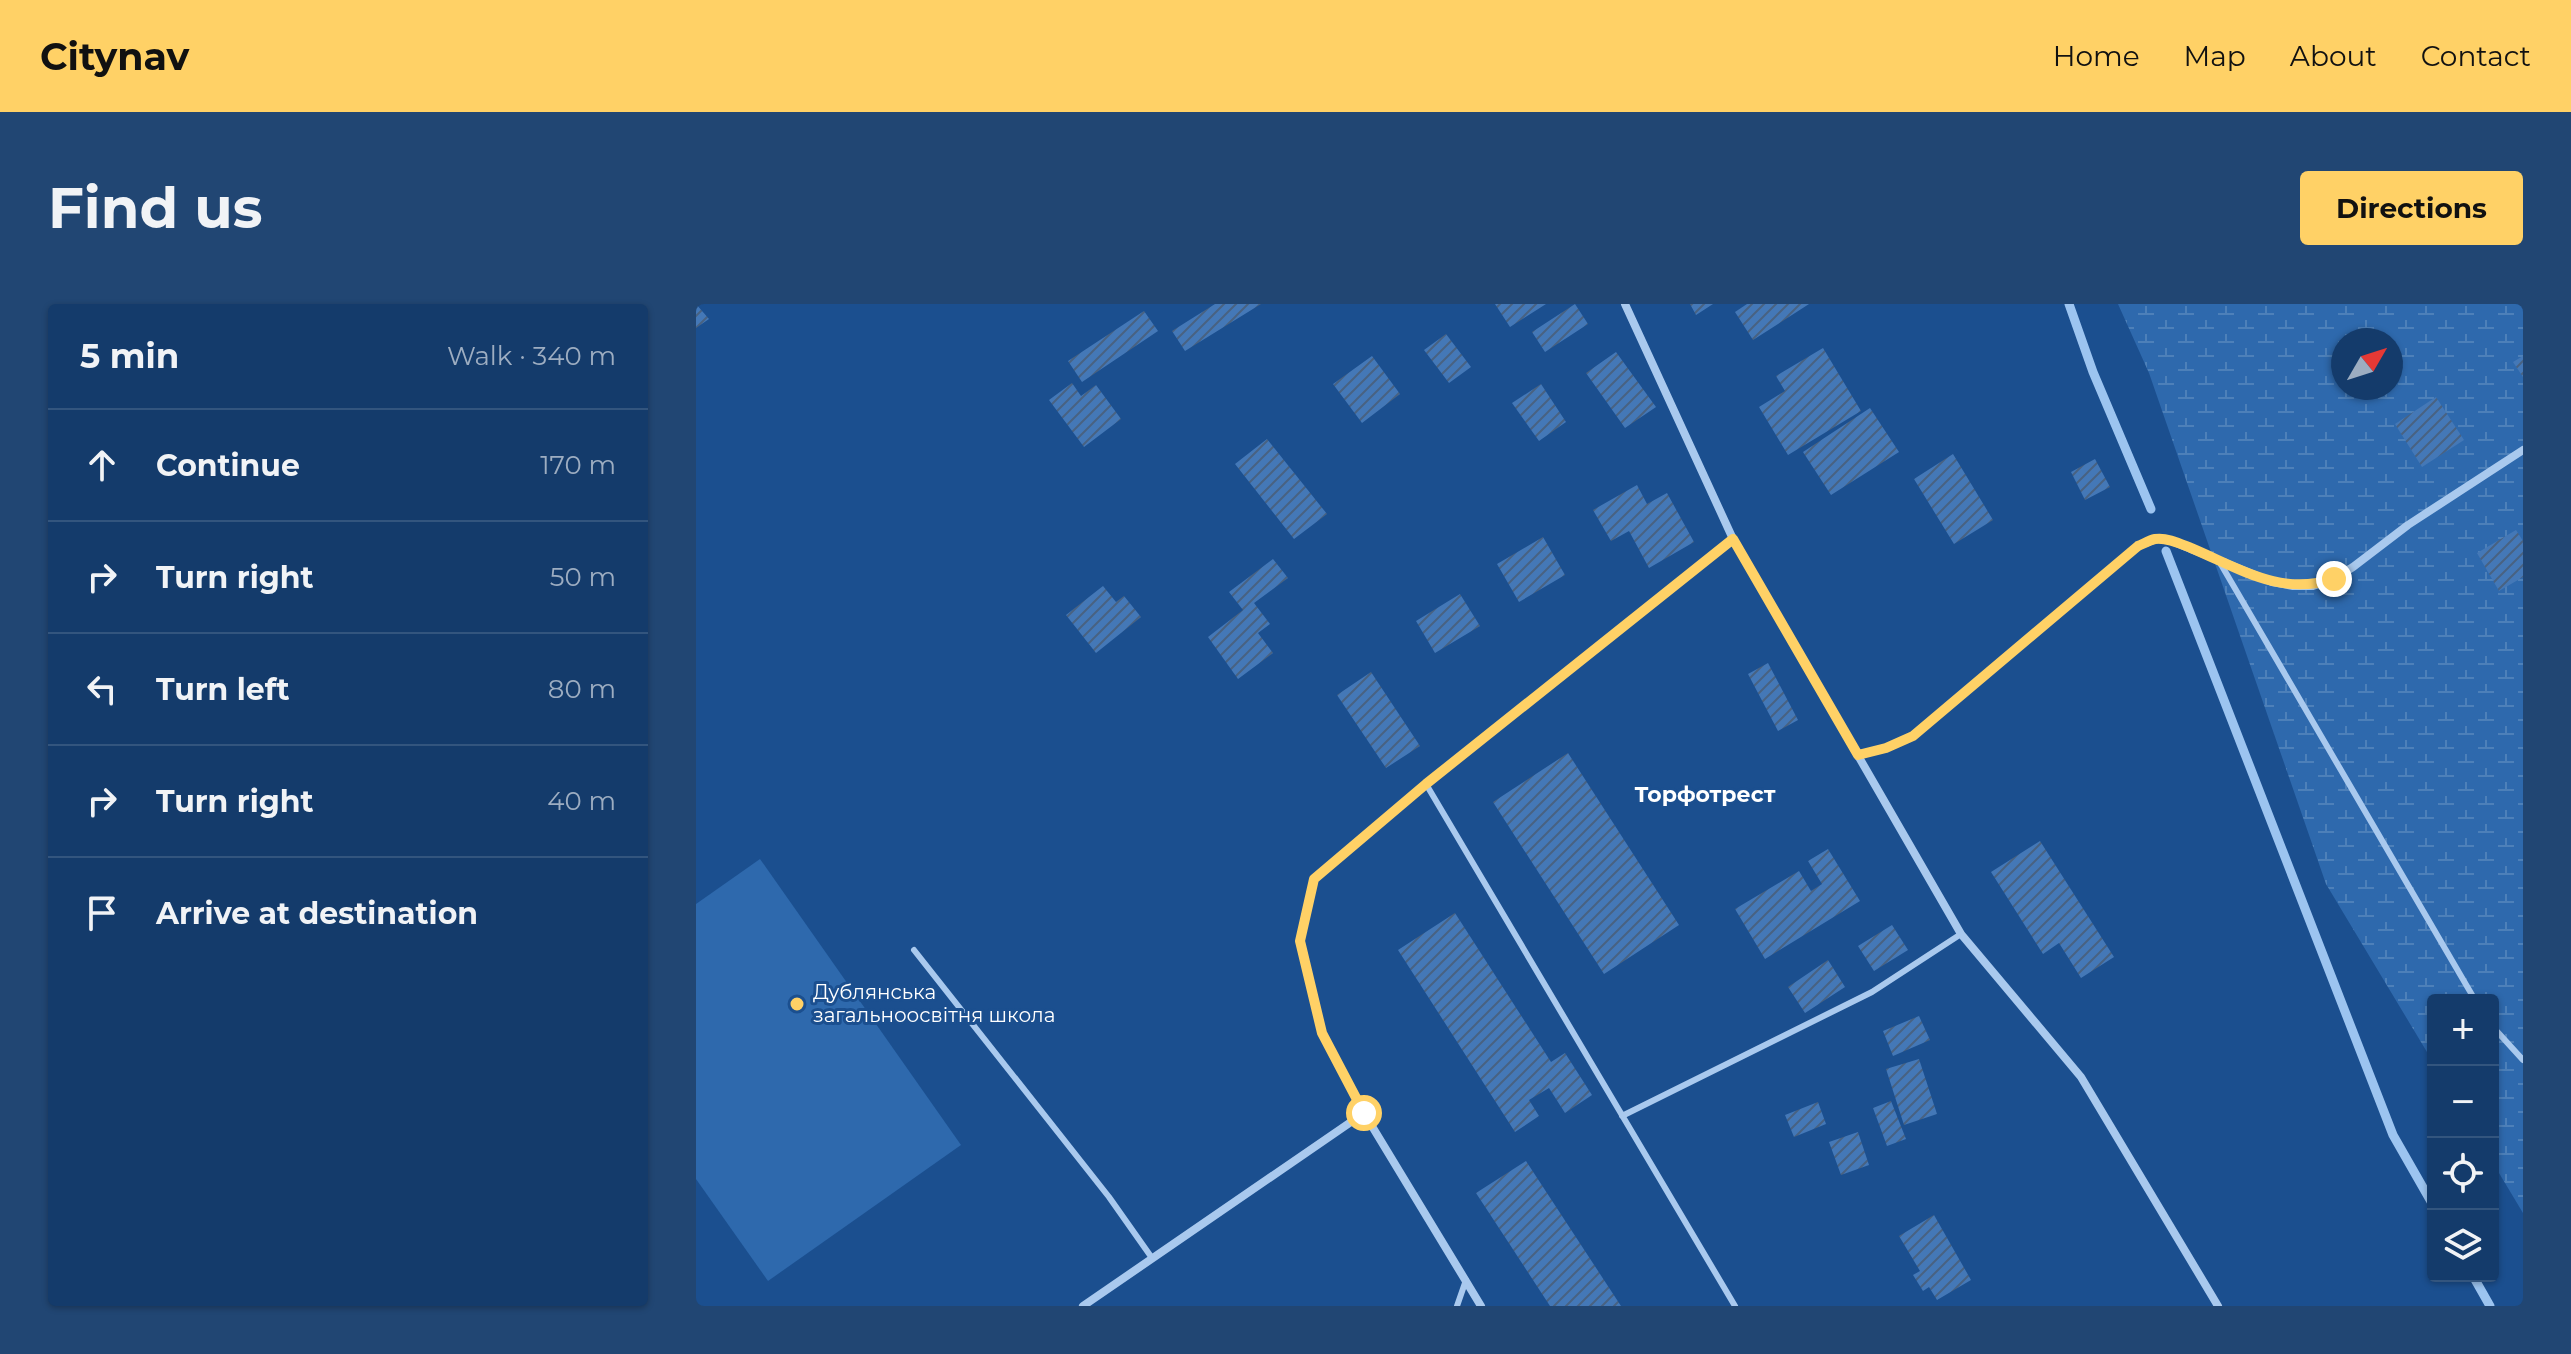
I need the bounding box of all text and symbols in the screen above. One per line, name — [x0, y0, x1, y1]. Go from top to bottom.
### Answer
text: Citynav — [40, 33, 189, 80]
text: Home — [2053, 39, 2140, 73]
text: Map — [2184, 39, 2246, 73]
text: About — [2290, 39, 2377, 73]
text: Contact — [2421, 39, 2531, 73]
button: Directions — [2300, 171, 2523, 245]
text: Find us — [48, 174, 262, 242]
north arrow — [2331, 328, 2403, 400]
text: 5 min — [80, 335, 179, 377]
text: Walk · 340 m — [447, 340, 616, 372]
icon: ahead — [80, 443, 124, 487]
text: Continue — [156, 447, 300, 484]
text: 170 m — [540, 449, 616, 481]
icon: right — [80, 555, 124, 599]
text: Turn right — [156, 559, 313, 596]
text: 50 m — [550, 561, 616, 593]
route end — [2316, 561, 2352, 597]
icon: left — [80, 667, 124, 711]
text: Turn left — [156, 671, 289, 708]
text: 80 m — [548, 673, 616, 705]
icon: right — [80, 779, 124, 823]
district label: Торфотрест — [1634, 781, 1776, 808]
text: Turn right — [156, 783, 313, 820]
text: 40 m — [547, 785, 616, 817]
icon: arrive — [80, 891, 124, 935]
text: Arrive at destination — [156, 895, 478, 932]
place label: Дублянська загальноосвітня школа — [813, 980, 1055, 1027]
map controls — [2427, 994, 2499, 1282]
button: + — [2427, 994, 2499, 1066]
marker: Дублянська загальноосвітня школа — [788, 995, 806, 1013]
button: − — [2427, 1066, 2499, 1138]
route start — [1346, 1095, 1382, 1131]
button: locate — [2427, 1138, 2499, 1210]
button: layers — [2427, 1210, 2499, 1282]

